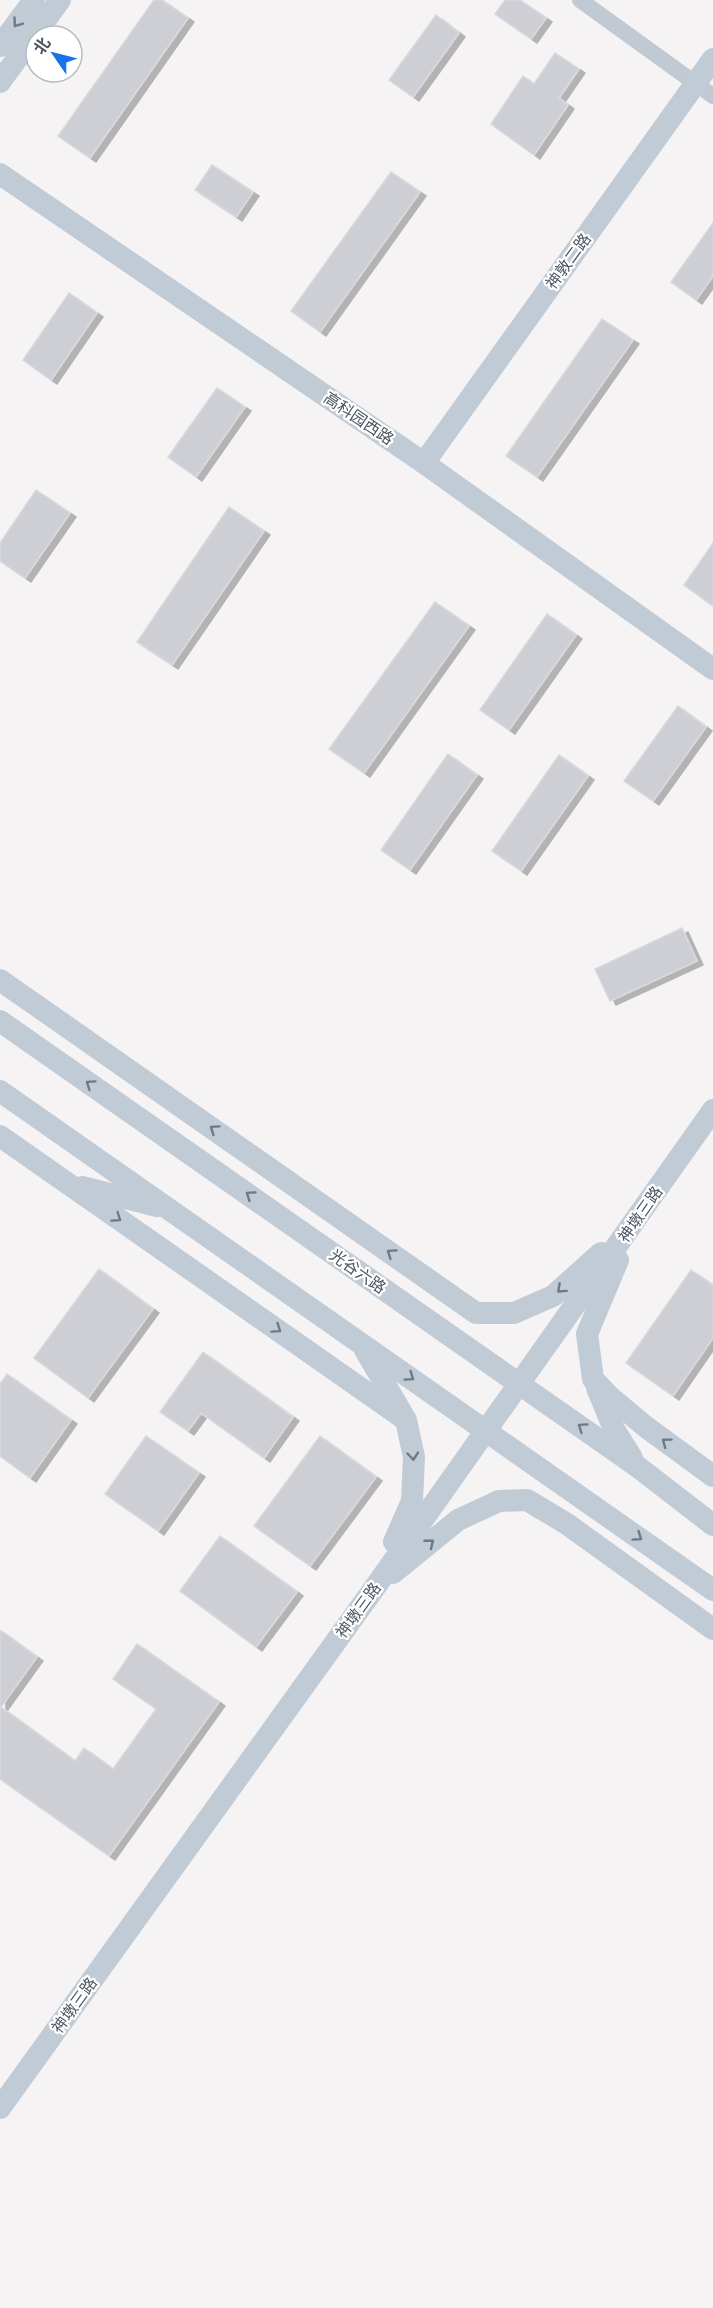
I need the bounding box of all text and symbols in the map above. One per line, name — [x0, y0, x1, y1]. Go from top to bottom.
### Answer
one-way arrow — [13, 16, 24, 27]
north arrow — [24, 24, 84, 84]
text: 北 — [31, 34, 54, 57]
street label: 神敦二路 — [543, 230, 594, 292]
street label: 高科园西路 — [321, 389, 397, 448]
one-way arrow — [86, 1080, 97, 1091]
one-way arrow — [209, 1125, 220, 1136]
street label: 神墩三路 — [615, 1183, 666, 1245]
one-way arrow — [246, 1191, 257, 1202]
one-way arrow — [110, 1211, 121, 1222]
street label: 光谷六路 — [327, 1246, 389, 1297]
one-way arrow — [386, 1249, 397, 1260]
one-way arrow — [557, 1282, 568, 1293]
one-way arrow — [270, 1322, 281, 1333]
one-way arrow — [403, 1370, 414, 1381]
one-way arrow — [578, 1423, 589, 1434]
one-way arrow — [662, 1438, 673, 1449]
one-way arrow — [406, 1452, 419, 1461]
one-way arrow — [632, 1530, 643, 1541]
one-way arrow — [423, 1539, 434, 1550]
street label: 神墩三路 — [333, 1579, 384, 1641]
street label: 神墩三路 — [49, 1974, 100, 2036]

